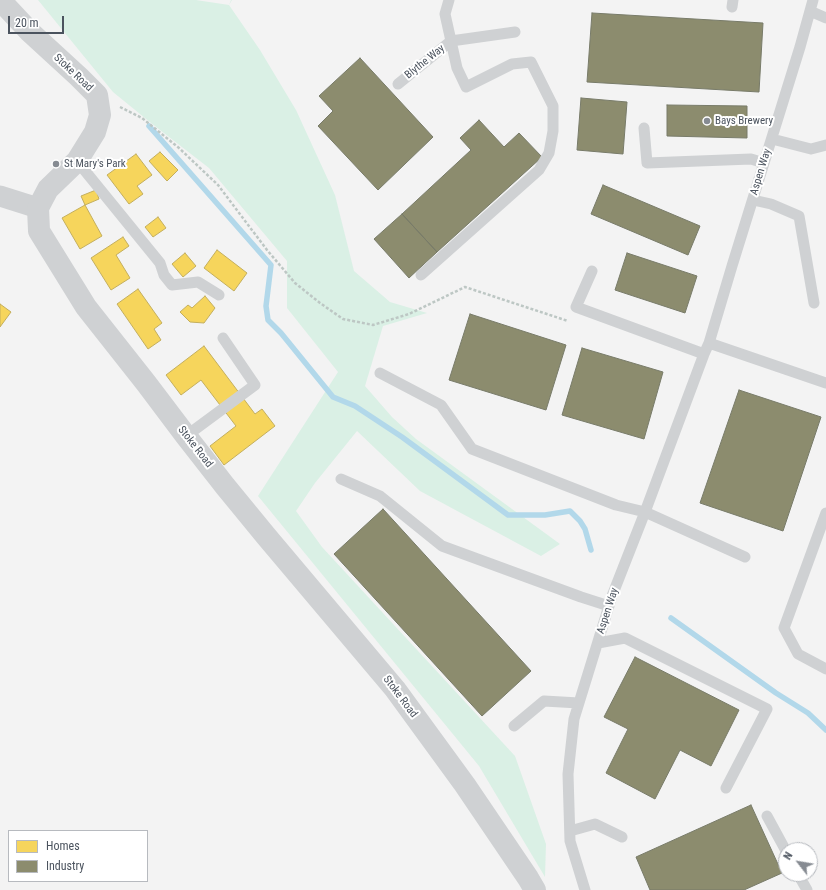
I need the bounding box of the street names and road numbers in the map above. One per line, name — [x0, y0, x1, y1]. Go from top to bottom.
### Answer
street label: Blythe Way — [402, 42, 448, 82]
street label: Stoke Road — [51, 51, 95, 95]
street label: Aspen Way — [748, 147, 774, 197]
street label: Stoke Road — [175, 424, 215, 470]
street label: Aspen Way — [594, 586, 622, 636]
street label: Stoke Road — [380, 673, 420, 721]

